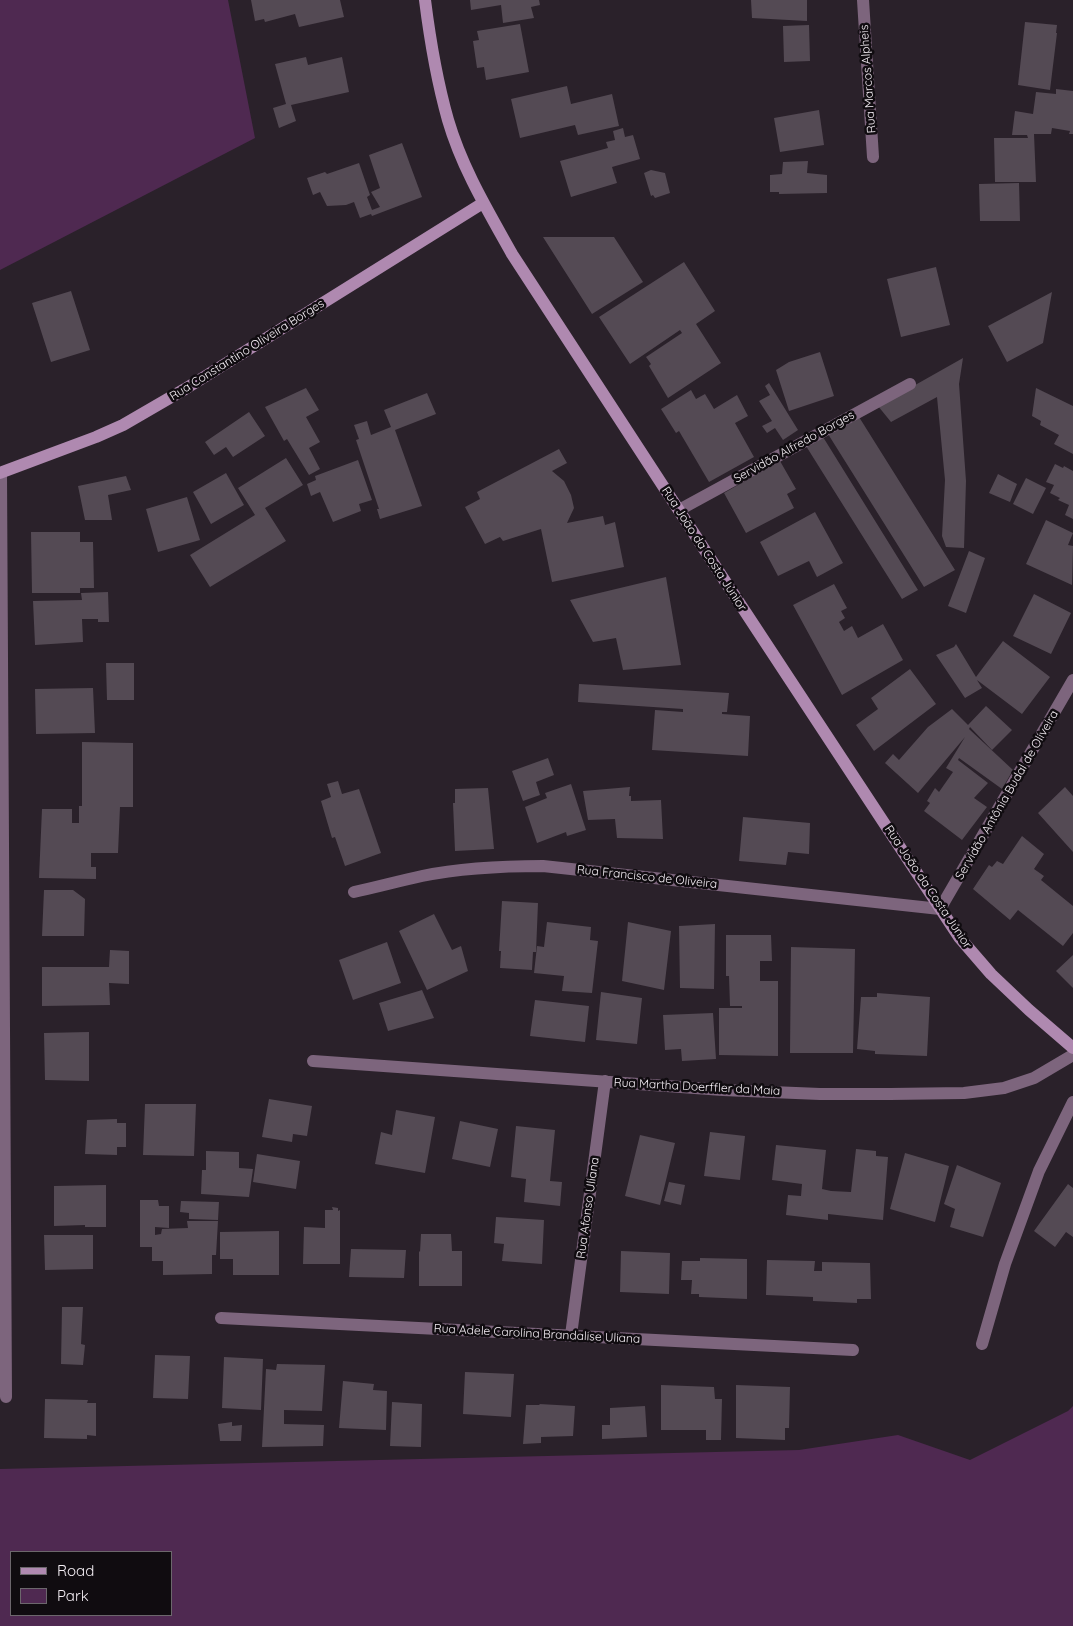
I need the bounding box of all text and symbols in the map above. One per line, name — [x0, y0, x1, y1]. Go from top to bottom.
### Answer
street label: Rua Marcos Alpheis — [857, 24, 879, 134]
street label: Rua Constantino Oliveira Borges — [167, 296, 327, 404]
street label: Servidão Alfredo Borges — [731, 408, 857, 486]
street label: Rua João da Costa Júnior — [658, 484, 750, 614]
street label: Servidão Antônia Budal de Oliveira — [952, 708, 1062, 882]
street label: Rua João da Costa Júnior — [881, 823, 975, 951]
street label: Rua Francisco de Oliveira — [576, 862, 718, 892]
street label: Rua Martha Doerffler da Maia — [613, 1075, 781, 1099]
street label: Rua Afonso Uliana — [574, 1156, 602, 1260]
street label: Rua Adele Carolina Brandalise Uliana — [433, 1321, 641, 1347]
legend — [10, 1551, 172, 1616]
text: Road — [57, 1561, 94, 1580]
text: Park — [57, 1586, 89, 1605]

